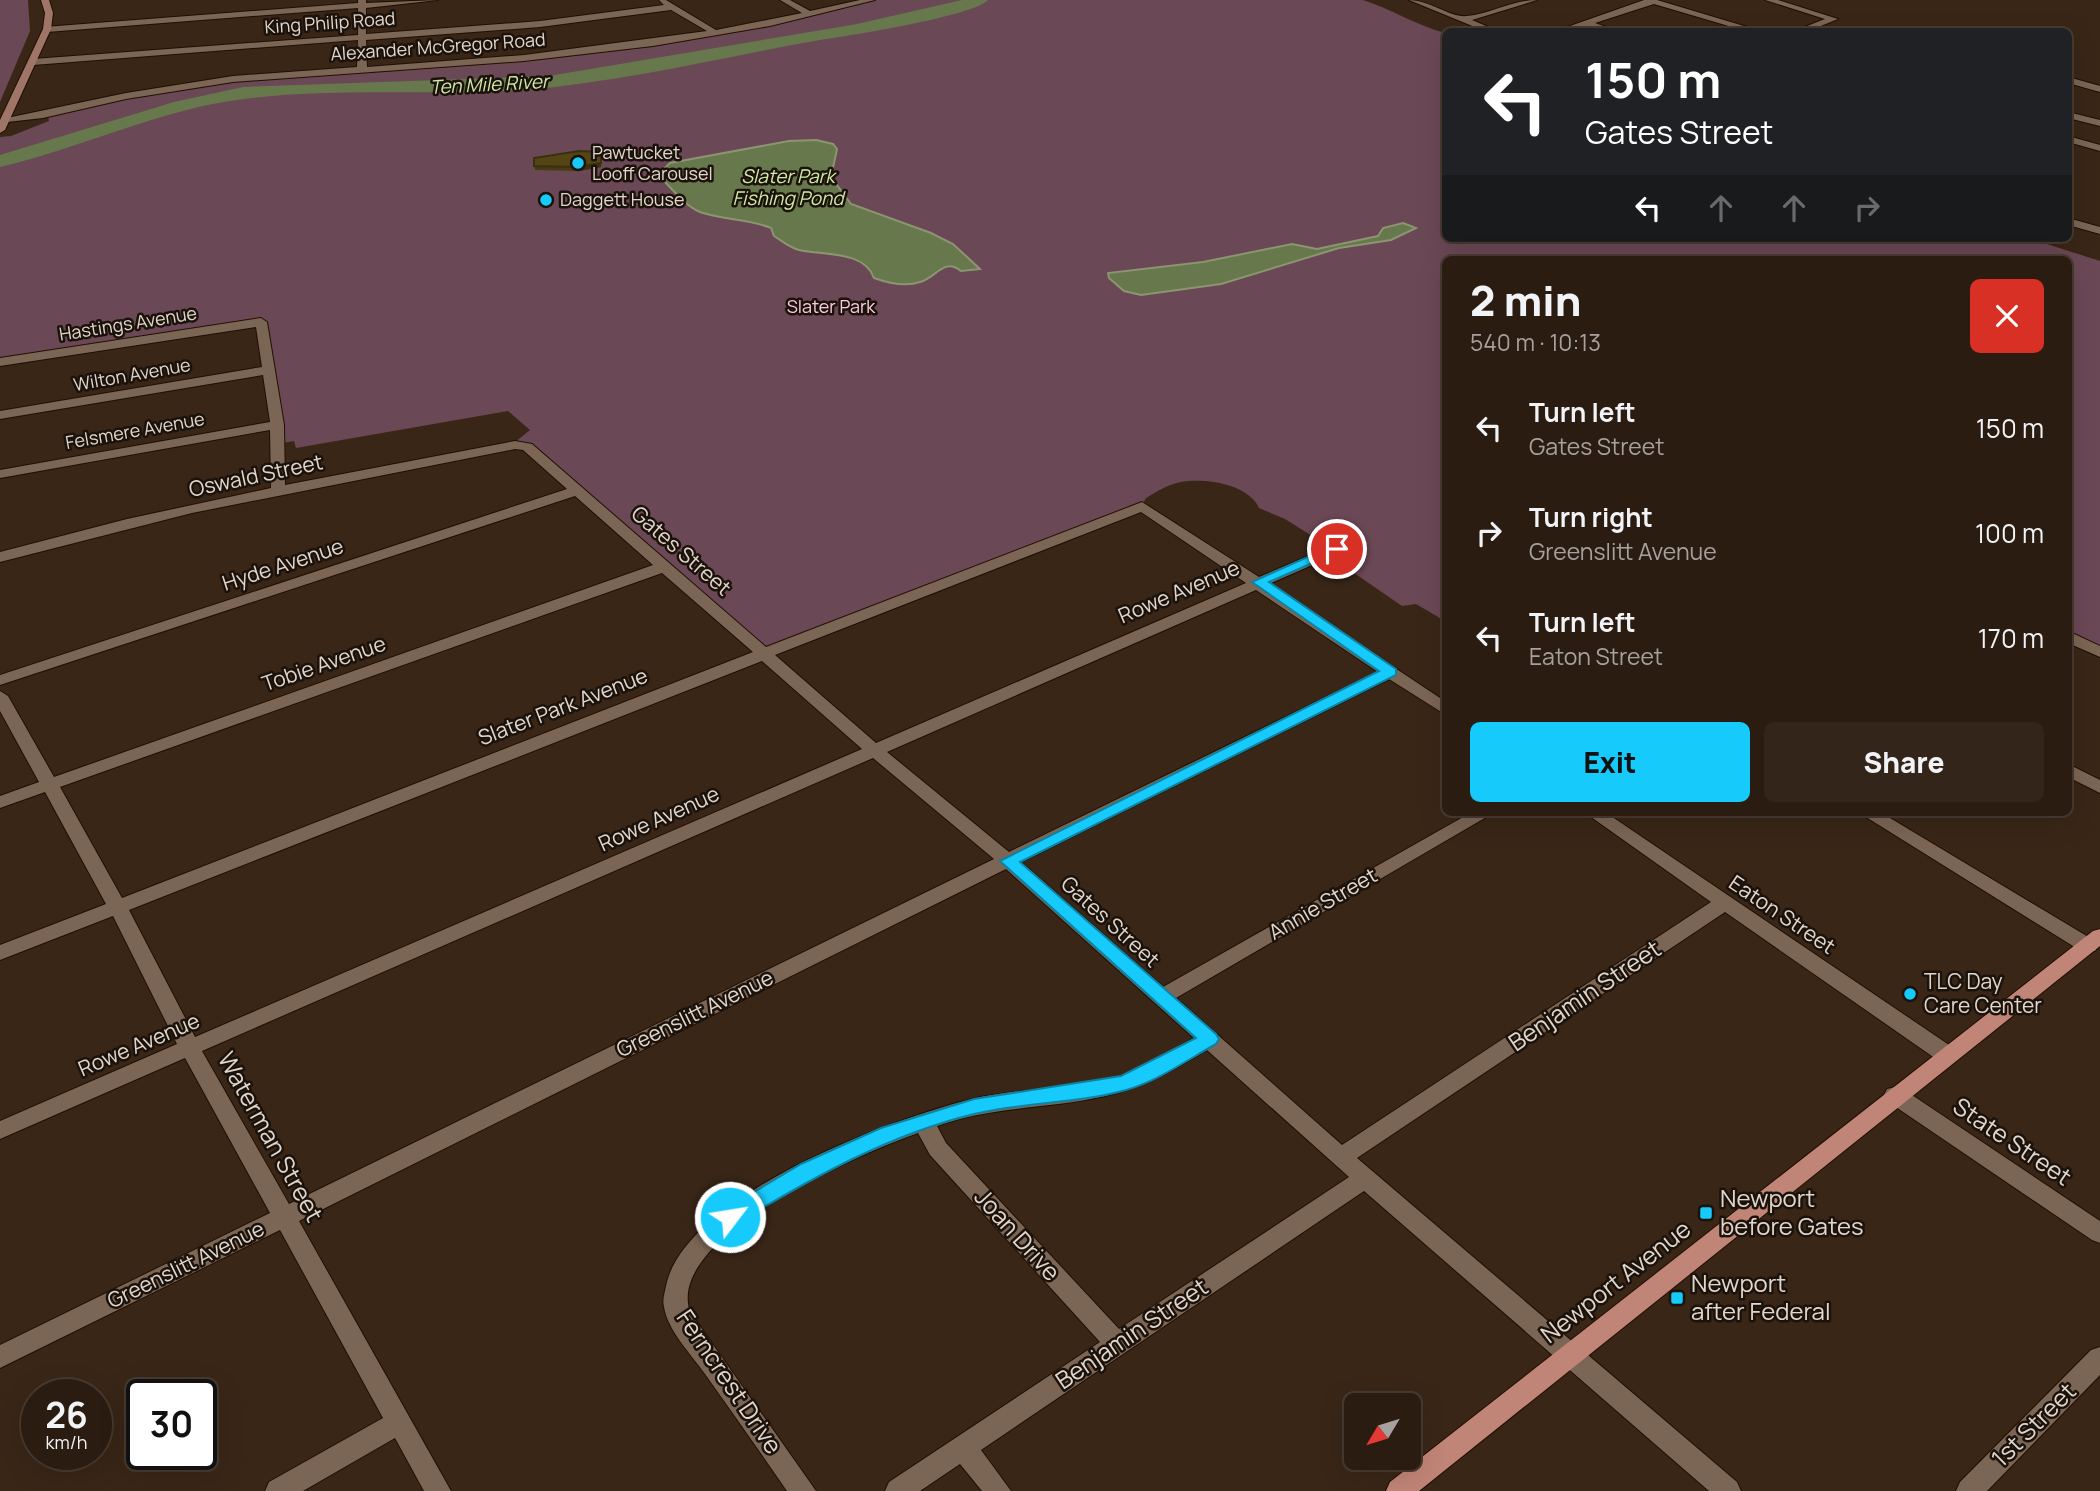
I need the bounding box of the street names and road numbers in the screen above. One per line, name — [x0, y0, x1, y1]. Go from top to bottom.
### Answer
street label: King Philip Road — [264, 5, 396, 39]
street label: Alexander McGregor Road — [330, 27, 546, 65]
street label: Hastings Avenue — [57, 300, 198, 346]
street label: Wilton Avenue — [71, 352, 192, 396]
street label: Felsmere Avenue — [63, 406, 206, 454]
street label: Oswald Street — [186, 447, 325, 503]
street label: Gates Street — [626, 499, 737, 601]
street label: Hyde Avenue — [219, 531, 347, 597]
street label: Rowe Avenue — [1114, 553, 1244, 629]
street label: Tobie Avenue — [258, 629, 389, 697]
street label: Slater Park Avenue — [474, 661, 651, 751]
street label: Rowe Avenue — [594, 779, 723, 857]
street label: Annie Street — [1263, 861, 1382, 946]
street label: Eaton Street — [1724, 868, 1841, 960]
street label: Gates Street — [1055, 869, 1166, 973]
street label: Benjamin Street — [1501, 931, 1667, 1058]
street label: Greenslitt Avenue — [611, 963, 778, 1063]
street label: Rowe Avenue — [74, 1006, 204, 1082]
street label: Waterman Street — [211, 1045, 332, 1227]
street label: State Street — [1947, 1089, 2079, 1193]
street label: Joan Drive — [968, 1181, 1068, 1287]
street label: Newport Avenue — [1533, 1212, 1697, 1350]
street label: Greenslitt Avenue — [102, 1214, 269, 1314]
street label: Benjamin Street — [1048, 1269, 1214, 1396]
street label: Ferncrest Drive — [670, 1303, 791, 1460]
street label: 1st Street — [1983, 1374, 2082, 1473]

